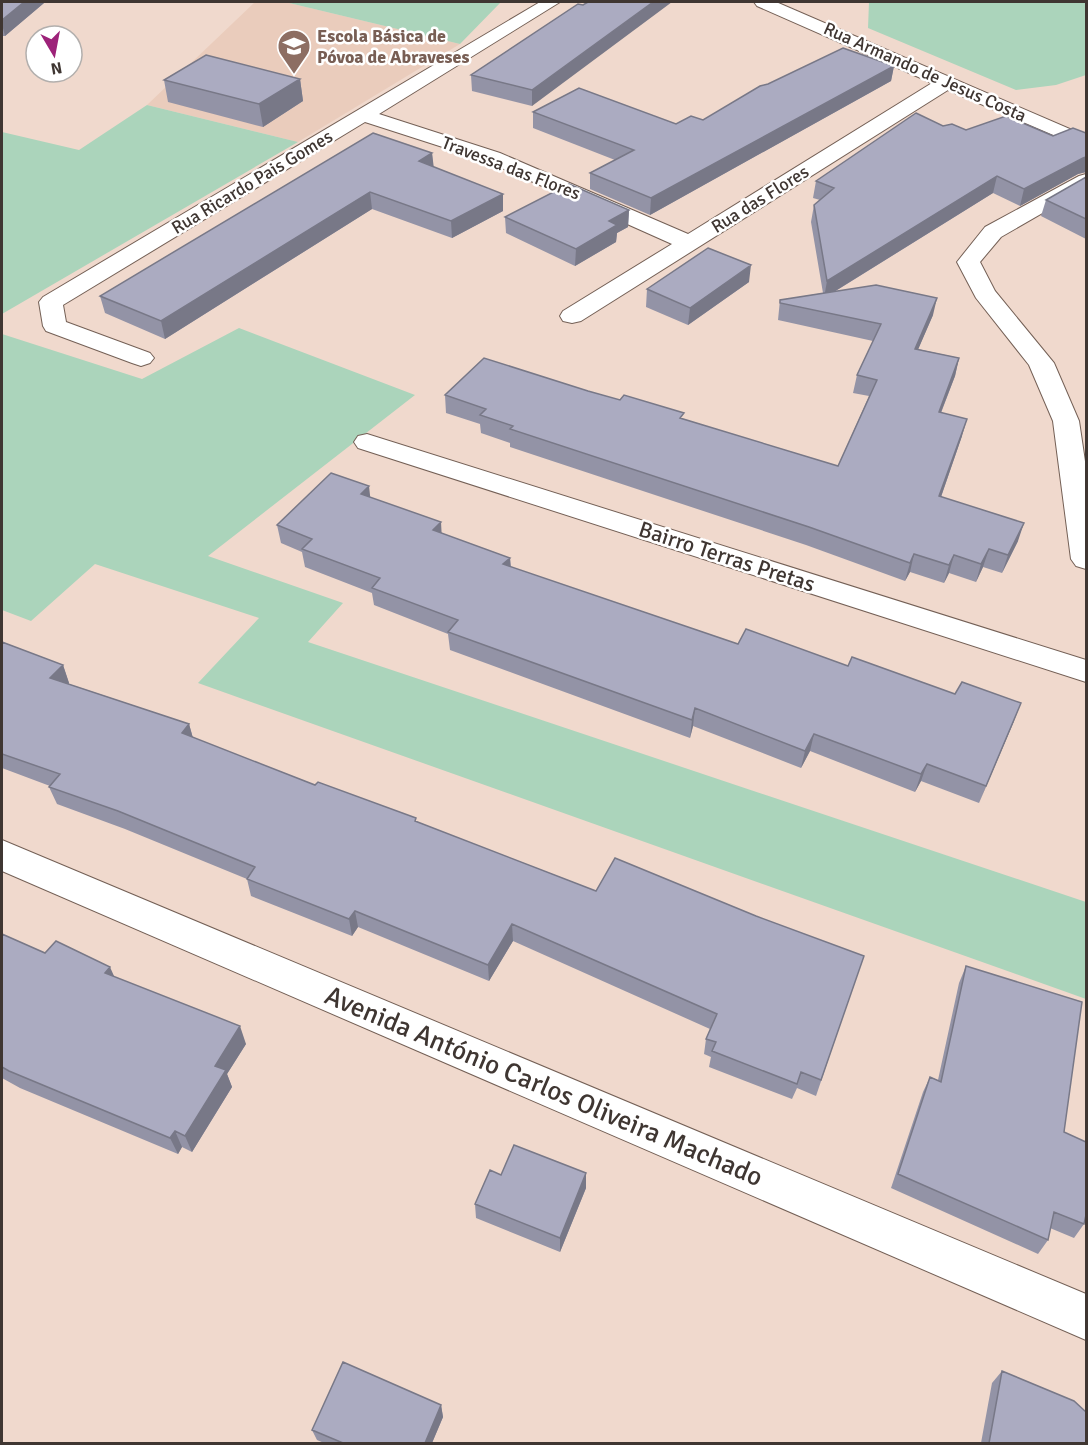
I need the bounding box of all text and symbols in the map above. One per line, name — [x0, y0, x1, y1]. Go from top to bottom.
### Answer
street label: Rua Armando de Jesus Costa — [820, 17, 1030, 127]
north arrow — [24, 24, 84, 84]
place label: Escola Básica de Póvoa de Abraveses — [317, 25, 469, 68]
school or university icon: Escola Básica de Póvoa de Abraveses — [276, 28, 312, 75]
text: N — [49, 57, 64, 79]
street label: Rua Ricardo Pais Gomes — [168, 125, 337, 239]
street label: Travessa das Flores — [439, 131, 584, 205]
street label: Rua das Flores — [707, 160, 813, 238]
street label: Bairro Terras Pretas — [635, 515, 818, 598]
street label: Avenida António Carlos Oliveira Machado — [320, 979, 768, 1194]

